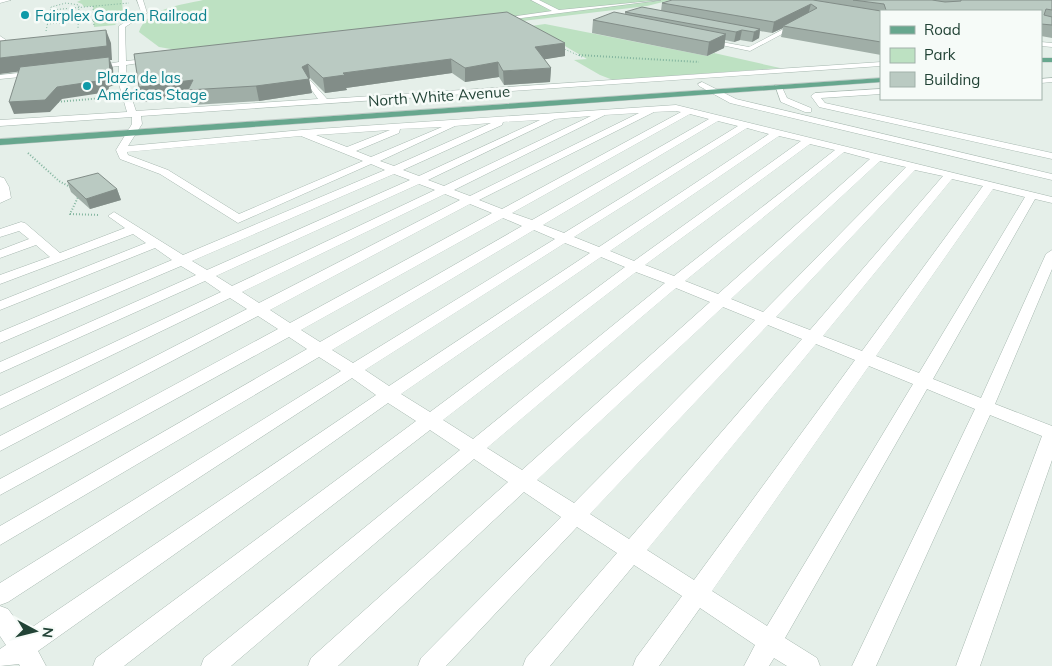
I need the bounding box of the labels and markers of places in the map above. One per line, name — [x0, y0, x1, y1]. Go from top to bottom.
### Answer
place label: Fairplex Garden Railroad — [35, 6, 207, 25]
marker: Fairplex Garden Railroad — [19, 9, 31, 21]
place label: Plaza de las Américas Stage — [97, 68, 207, 104]
marker: Plaza de las Américas Stage — [81, 80, 93, 92]

